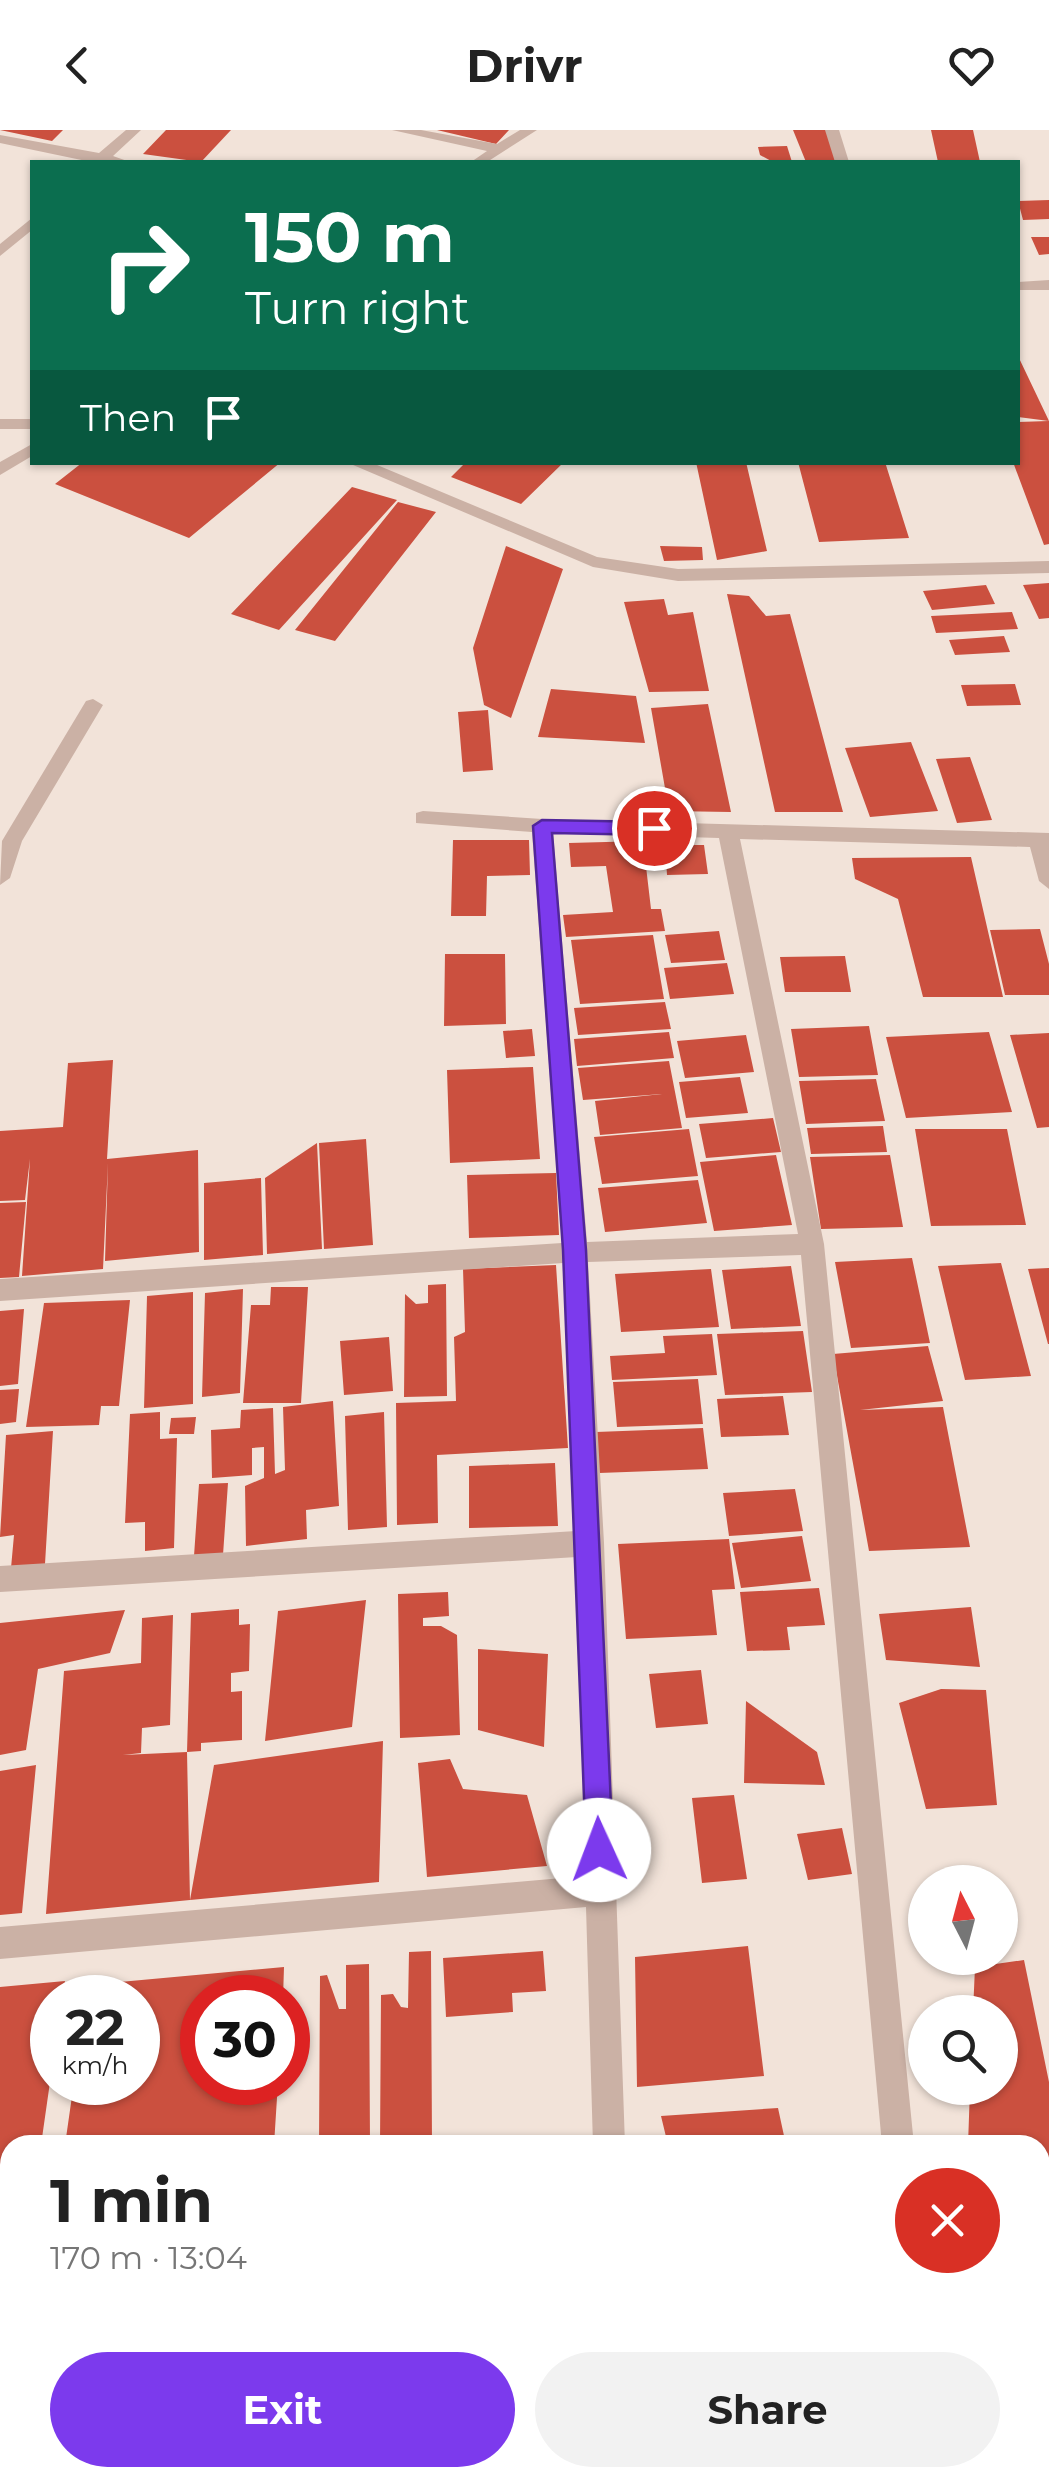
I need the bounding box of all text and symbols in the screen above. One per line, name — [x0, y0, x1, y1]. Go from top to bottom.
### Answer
icon: back — [50, 38, 105, 93]
text: Drivr — [466, 38, 583, 93]
icon: heart — [944, 38, 999, 93]
text: 150 m — [245, 194, 455, 280]
icon: right — [80, 200, 210, 330]
text: Turn right — [245, 280, 470, 335]
icon: arrive — [196, 390, 251, 445]
text: Then — [80, 394, 176, 441]
pin — [612, 786, 697, 871]
icon: arrive — [627, 801, 682, 856]
position arrow — [547, 1798, 651, 1902]
north arrow — [908, 1865, 1018, 1975]
map controls — [908, 1865, 1018, 2105]
speed limit sign: 30 — [180, 1975, 310, 2105]
button: search — [908, 1995, 1018, 2105]
text: 22 — [66, 1997, 125, 2058]
text: km/h — [62, 2050, 128, 2080]
text: 1 min — [50, 2164, 213, 2237]
button: close — [895, 2168, 1000, 2273]
text: 170 m · 13:04 — [50, 2238, 247, 2277]
button: Exit — [50, 2352, 515, 2467]
button: Share — [535, 2352, 1000, 2467]

